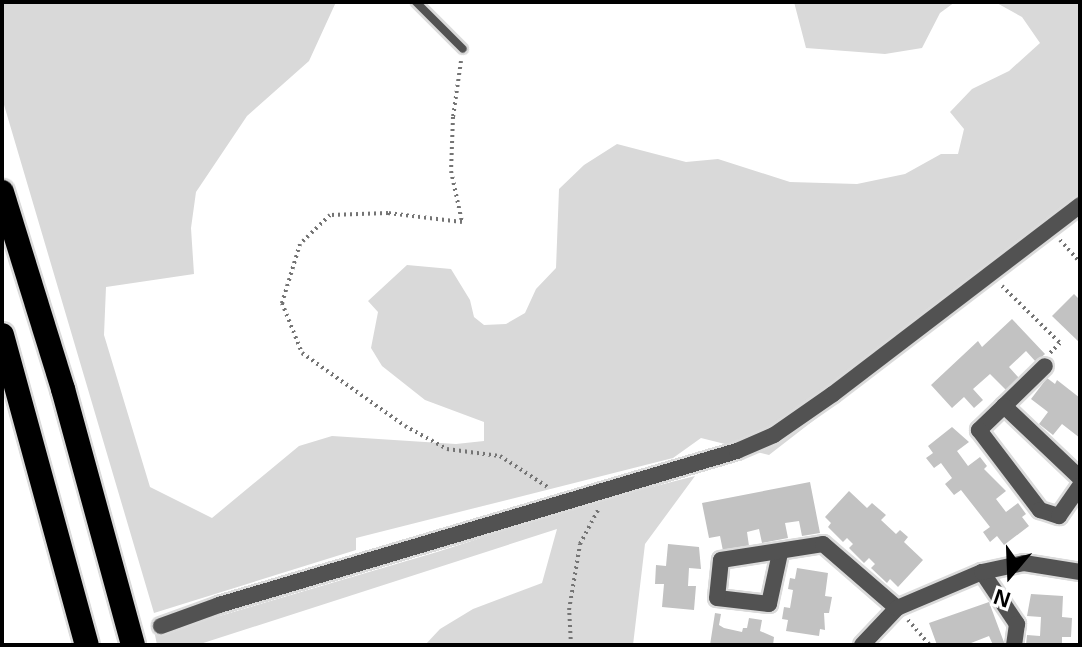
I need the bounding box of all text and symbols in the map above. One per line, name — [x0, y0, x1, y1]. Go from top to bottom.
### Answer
north arrow — [970, 535, 1050, 615]
text: N — [990, 584, 1014, 613]

